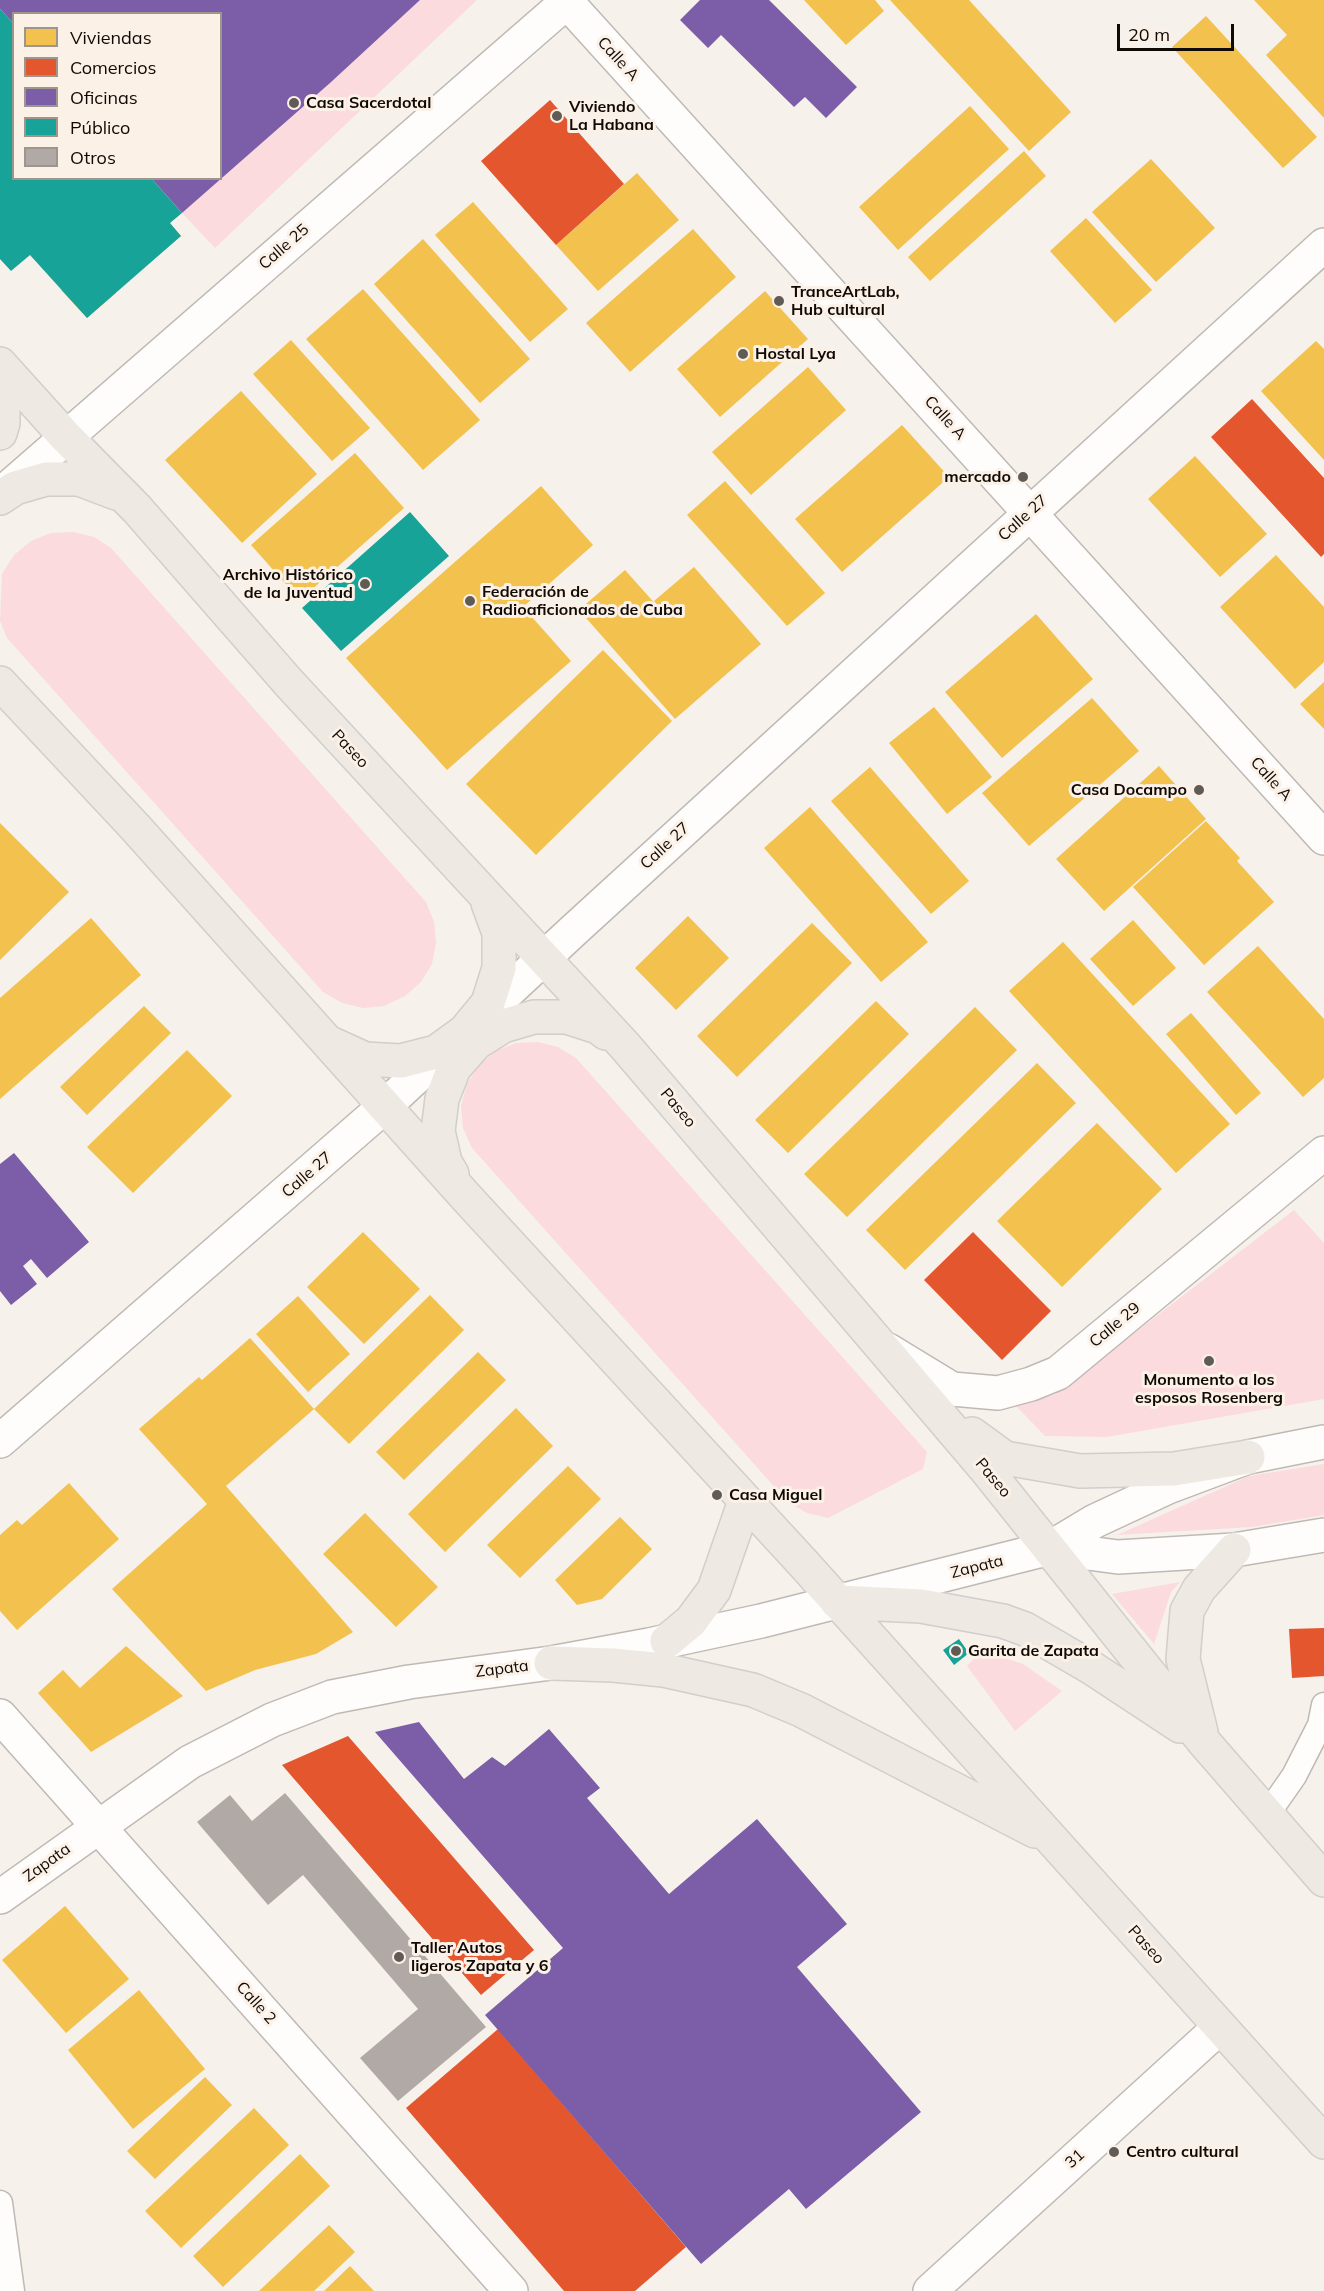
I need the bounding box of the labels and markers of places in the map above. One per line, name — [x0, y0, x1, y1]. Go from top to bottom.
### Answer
place label: Casa Sacerdotal — [306, 93, 431, 113]
marker: Casa Sacerdotal — [287, 96, 301, 110]
place label: Viviendo La Habana — [569, 97, 654, 135]
marker: Viviendo La Habana — [550, 109, 564, 123]
place label: TranceArtLab, Hub cultural — [791, 282, 899, 320]
marker: TranceArtLab, Hub cultural — [772, 294, 786, 308]
place label: Hostal Lya — [755, 344, 836, 364]
marker: Hostal Lya — [736, 347, 750, 361]
place label: mercado — [944, 467, 1011, 487]
marker: mercado — [1016, 470, 1030, 484]
place label: Archivo Histórico de la Juventud — [223, 565, 353, 603]
marker: Archivo Histórico de la Juventud — [358, 577, 372, 591]
place label: Federación de Radioaficionados de Cuba — [482, 582, 683, 620]
marker: Federación de Radioaficionados de Cuba — [463, 594, 477, 608]
place label: Casa Docampo — [1071, 780, 1187, 800]
marker: Casa Docampo — [1192, 783, 1206, 797]
marker: Monumento a los esposos Rosenberg — [1202, 1354, 1216, 1368]
place label: Monumento a los esposos Rosenberg — [1135, 1370, 1283, 1408]
place label: Casa Miguel — [729, 1485, 822, 1505]
marker: Casa Miguel — [710, 1488, 724, 1502]
place label: Garita de Zapata — [968, 1641, 1099, 1661]
marker: Garita de Zapata — [949, 1644, 963, 1658]
place label: Taller Autos ligeros Zapata y 6 — [411, 1938, 548, 1976]
marker: Taller Autos ligeros Zapata y 6 — [392, 1950, 406, 1964]
place label: Centro cultural — [1126, 2142, 1239, 2162]
marker: Centro cultural — [1107, 2145, 1121, 2159]

